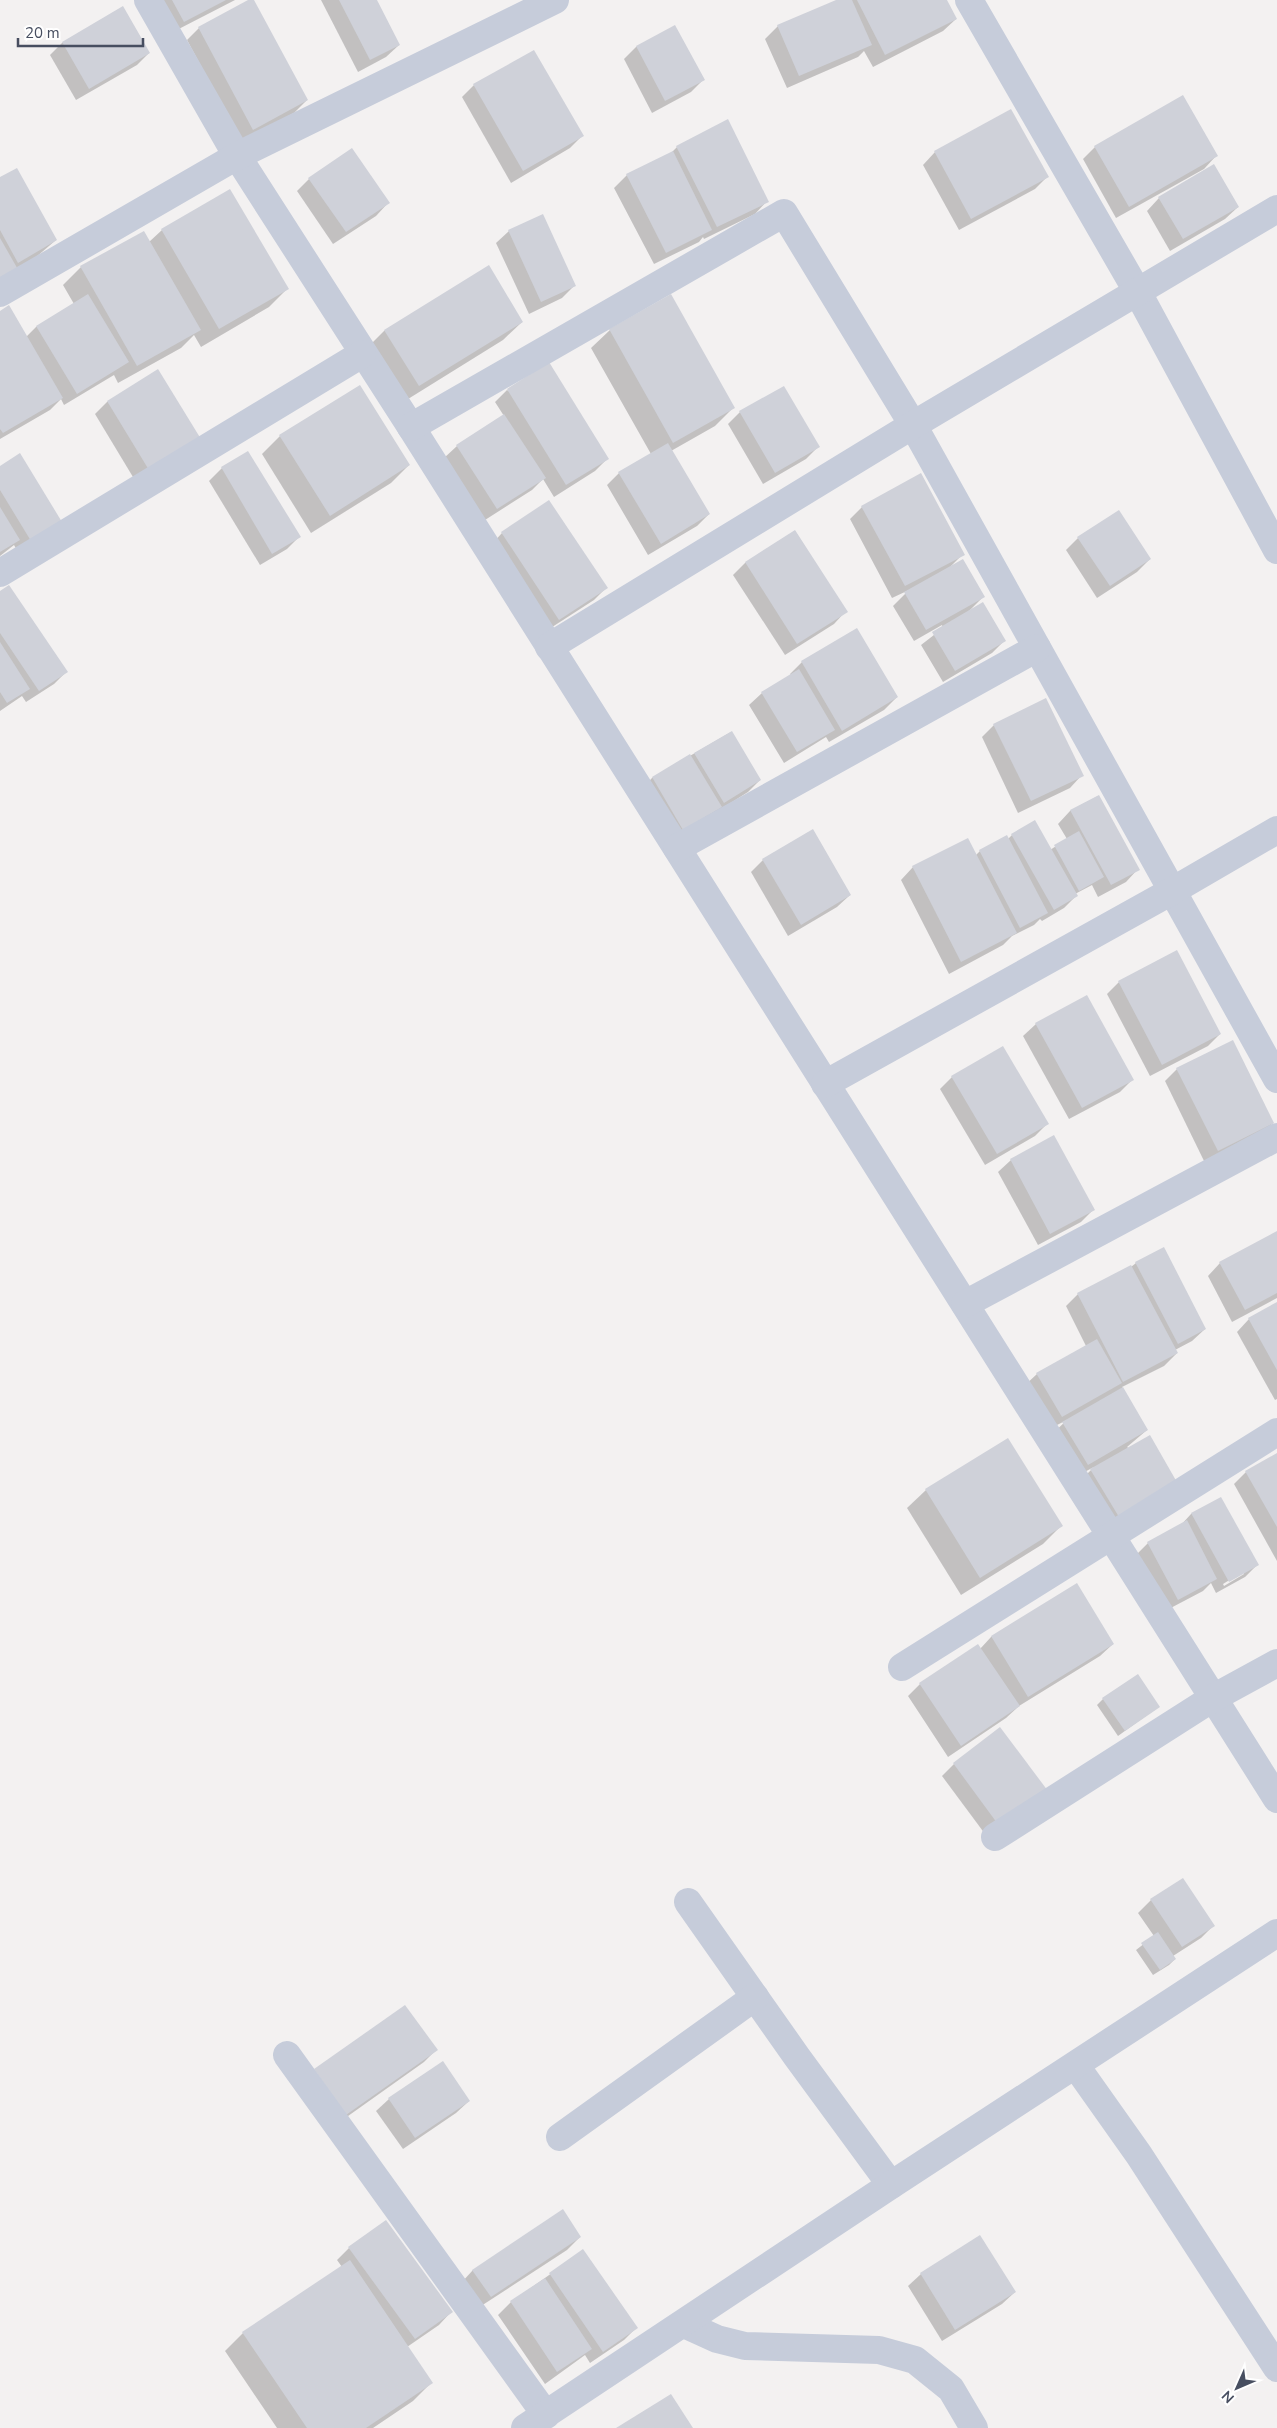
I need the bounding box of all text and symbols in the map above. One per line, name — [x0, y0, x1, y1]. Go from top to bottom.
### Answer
scale bar — [18, 15, 142, 47]
text: 20 m — [25, 23, 60, 43]
north arrow — [1212, 2363, 1262, 2413]
text: N — [1218, 2386, 1239, 2407]

